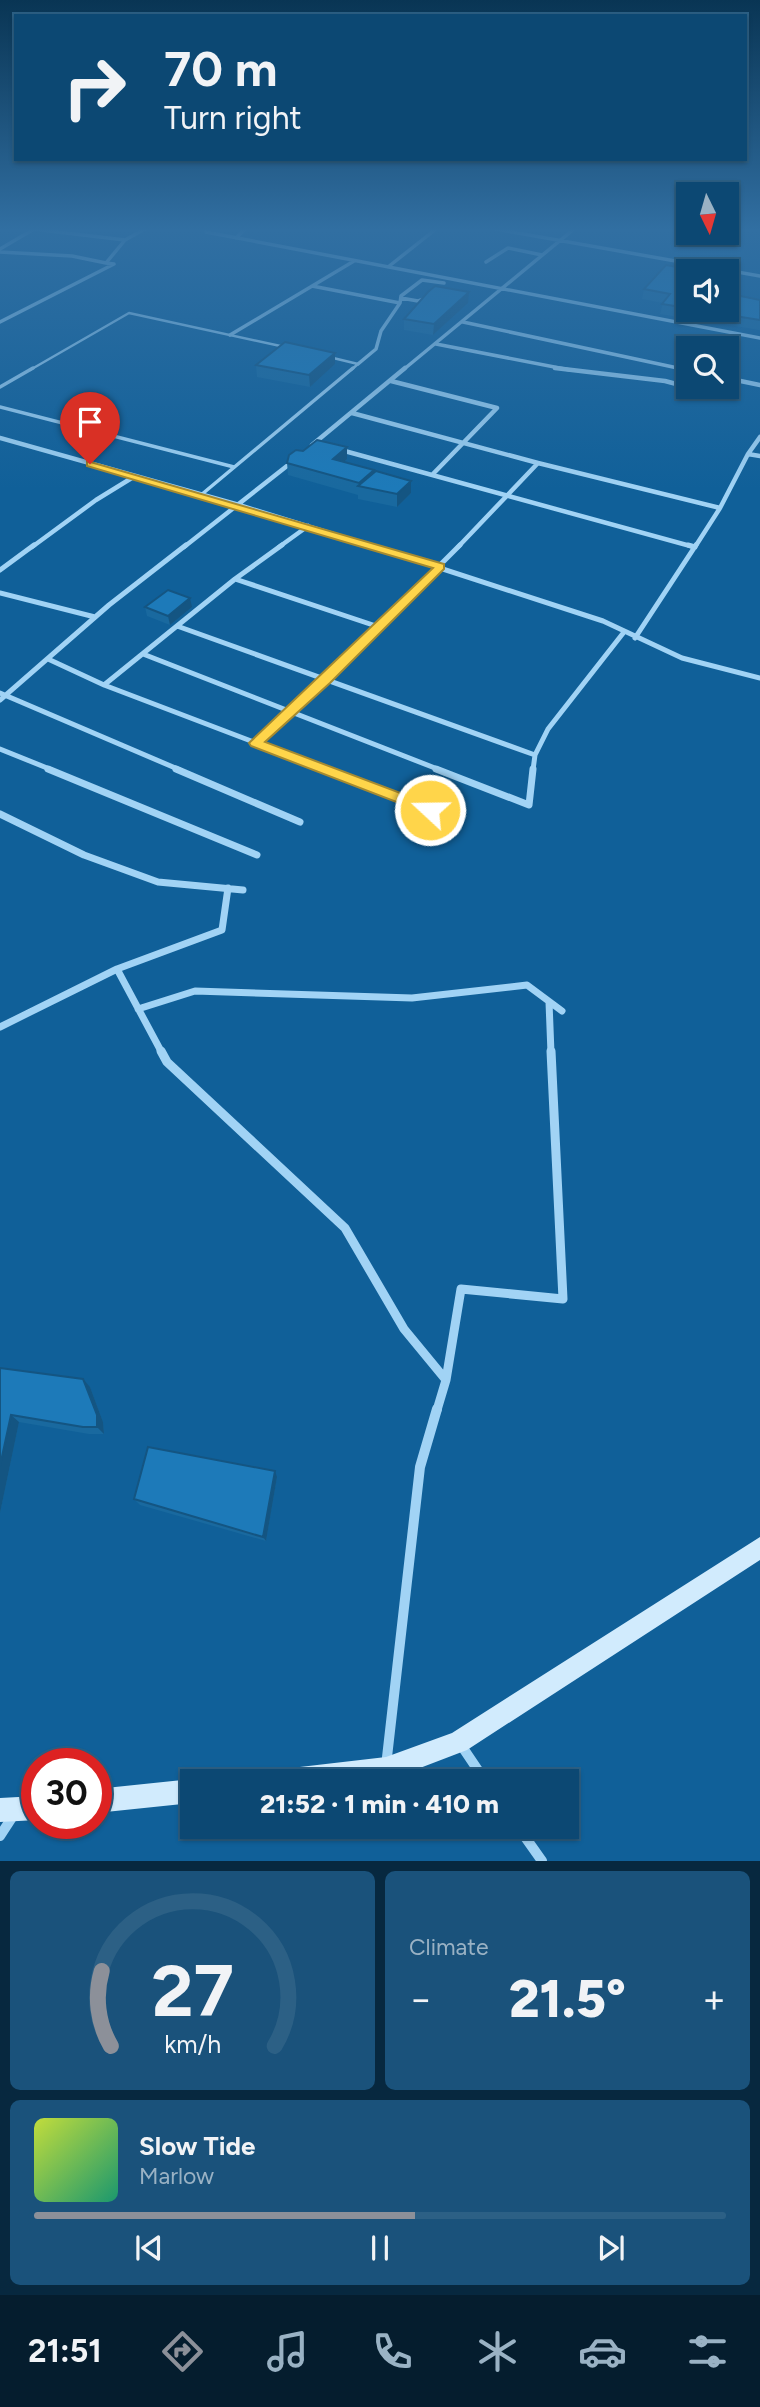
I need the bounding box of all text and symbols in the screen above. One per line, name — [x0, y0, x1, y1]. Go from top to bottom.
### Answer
text: 70 m — [164, 39, 277, 98]
icon: right — [49, 42, 140, 133]
text: Turn right — [164, 99, 302, 137]
north arrow — [676, 182, 738, 245]
map controls — [676, 182, 739, 399]
button: sound — [676, 259, 739, 322]
button: search — [676, 336, 739, 399]
pin — [60, 392, 120, 464]
icon: arrive — [71, 403, 109, 441]
position arrow — [393, 773, 467, 847]
speed limit sign: 30 — [21, 1748, 112, 1839]
text: 21:52 · 1 min · 410 m — [260, 1788, 499, 1820]
text: Climate — [409, 1933, 488, 1961]
text: 27 — [151, 1948, 234, 2035]
text: 21.5° — [509, 1968, 626, 2030]
text: − — [409, 1976, 433, 2022]
text: + — [702, 1976, 726, 2022]
text: km/h — [164, 2029, 221, 2059]
text: Slow Tide — [139, 2130, 255, 2162]
text: Marlow — [139, 2162, 214, 2190]
icon: previous — [130, 2229, 168, 2267]
icon: pause — [361, 2229, 399, 2267]
icon: next — [592, 2229, 630, 2267]
icon: directions — [158, 2327, 207, 2376]
icon: music — [263, 2327, 312, 2376]
icon: phone — [368, 2327, 417, 2376]
icon: climate — [473, 2327, 522, 2376]
icon: car — [578, 2327, 627, 2376]
icon: filters — [683, 2327, 732, 2376]
text: 21:51 — [28, 2332, 102, 2370]

